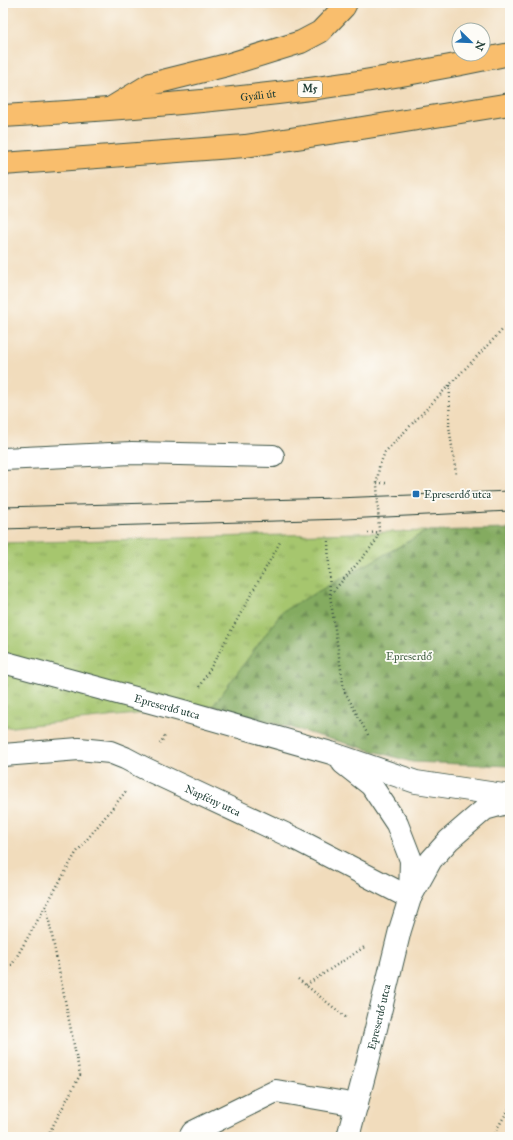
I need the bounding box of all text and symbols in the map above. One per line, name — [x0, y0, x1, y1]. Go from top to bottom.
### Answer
north arrow — [451, 22, 491, 62]
text: N — [472, 39, 488, 53]
road number: M5 — [298, 81, 322, 97]
street label: Gyáli út — [240, 87, 277, 104]
place label: Epreserdő utca — [424, 488, 492, 501]
marker: Epreserdő utca — [411, 489, 421, 499]
park label: Epreserdő — [386, 650, 432, 663]
street label: Epreserdő utca — [133, 691, 202, 722]
street label: Napfény utca — [183, 782, 243, 819]
street label: Epreserdő utca — [365, 982, 393, 1051]

